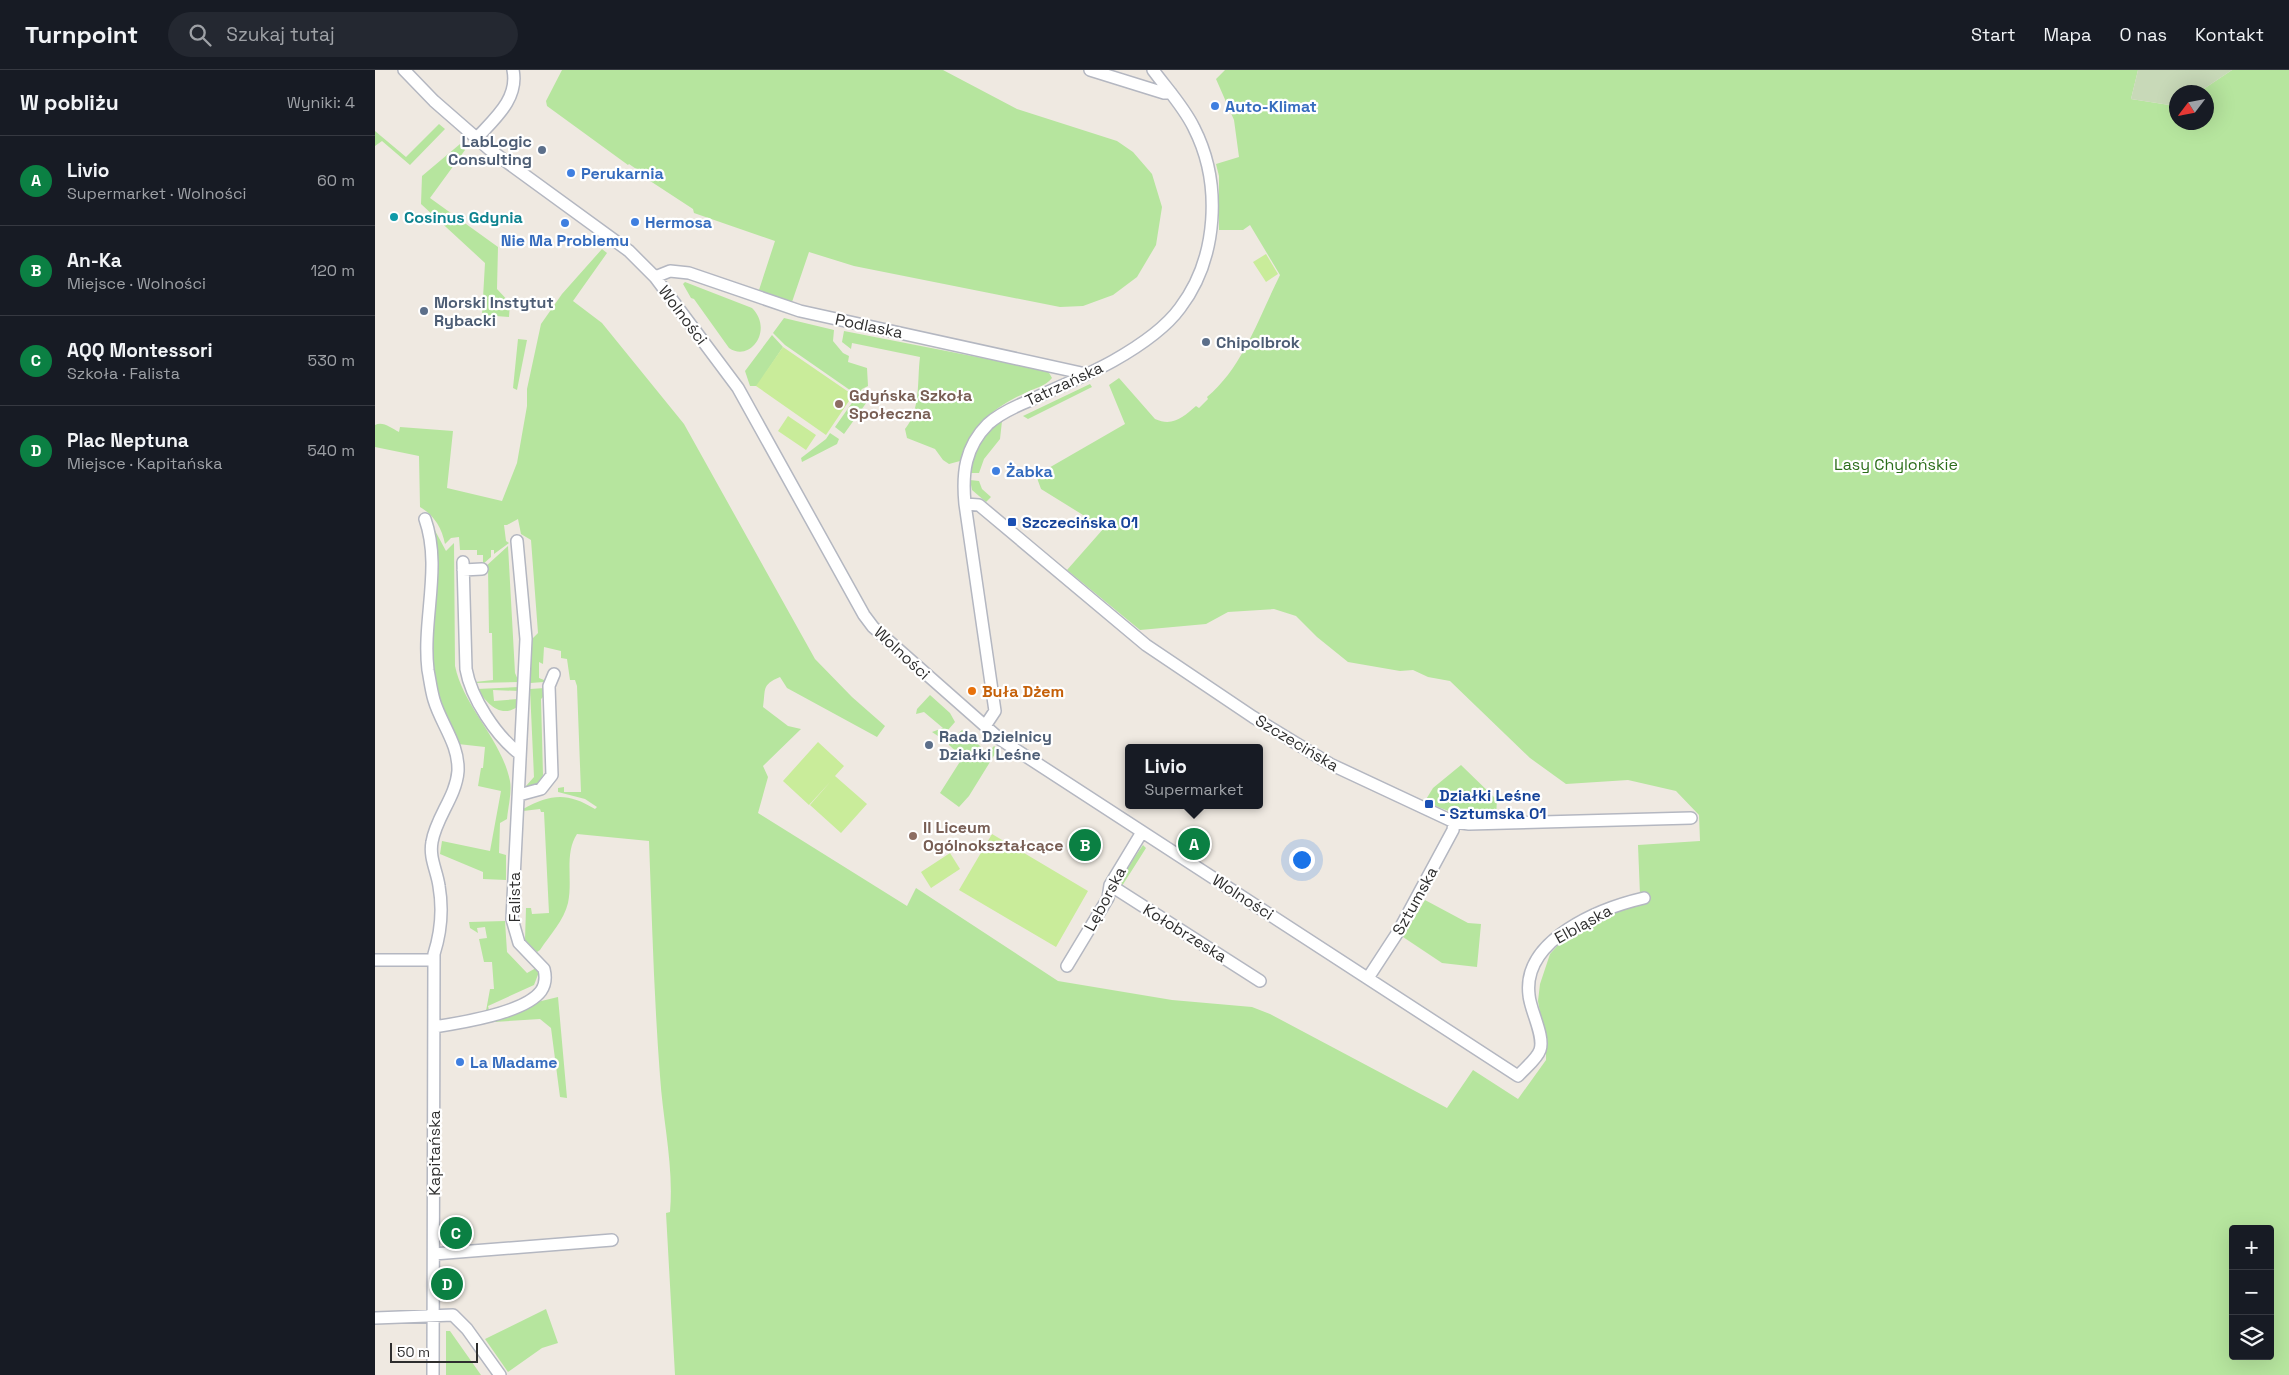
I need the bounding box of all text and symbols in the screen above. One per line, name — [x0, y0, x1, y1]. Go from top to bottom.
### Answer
search box — [168, 12, 518, 57]
text: Turnpoint — [25, 19, 138, 50]
icon: search — [186, 21, 214, 49]
text: Szukaj tutaj — [226, 22, 335, 47]
text: Start — [1971, 23, 2016, 46]
text: Mapa — [2044, 23, 2091, 46]
text: O nas — [2119, 23, 2167, 46]
text: Kontakt — [2195, 23, 2264, 46]
north arrow — [2169, 85, 2214, 130]
text: W pobliżu — [20, 89, 119, 116]
text: Wyniki: 4 — [287, 92, 355, 113]
place label: Auto-Klimat — [1225, 96, 1317, 117]
marker: Auto-Klimat — [1209, 100, 1221, 112]
place label: LabLogic Consulting — [448, 131, 532, 170]
marker: LabLogic Consulting — [536, 144, 548, 156]
text: Livio — [67, 158, 109, 183]
place label: Perukarnia — [581, 163, 664, 184]
marker: Perukarnia — [565, 167, 577, 179]
text: A — [31, 170, 41, 191]
text: 60 m — [317, 170, 355, 191]
text: Supermarket · Wolności — [67, 183, 246, 204]
place label: Cosinus Gdynia — [404, 207, 523, 228]
marker: Cosinus Gdynia — [388, 211, 400, 223]
place label: Hermosa — [645, 212, 712, 233]
marker: Hermosa — [629, 216, 641, 228]
marker: Nie Ma Problemu — [559, 217, 571, 229]
place label: Nie Ma Problemu — [501, 230, 629, 251]
text: An-Ka — [67, 248, 122, 273]
text: B — [31, 260, 41, 281]
text: 120 m — [311, 260, 355, 281]
text: Miejsce · Wolności — [67, 273, 206, 294]
street label: Wolności — [654, 281, 712, 349]
place label: Morski Instytut Rybacki — [434, 292, 554, 331]
marker: Morski Instytut Rybacki — [418, 305, 430, 317]
street label: Podlaska — [833, 309, 905, 343]
place label: Chipolbrok — [1216, 332, 1300, 353]
marker: Chipolbrok — [1200, 336, 1212, 348]
text: AQQ Montessori — [67, 338, 213, 363]
text: C — [31, 350, 41, 371]
text: 530 m — [308, 350, 355, 371]
street label: Tatrzańska — [1022, 357, 1106, 411]
text: Szkoła · Falista — [67, 363, 180, 384]
place label: Gdyńska Szkoła Społeczna — [849, 385, 972, 424]
marker: Gdyńska Szkoła Społeczna — [833, 398, 845, 410]
text: Plac Neptuna — [67, 428, 189, 453]
text: D — [31, 440, 41, 461]
text: 540 m — [307, 440, 355, 461]
text: Miejsce · Kapitańska — [67, 453, 222, 474]
park label: Lasy Chylońskie — [1834, 454, 1958, 475]
place label: Żabka — [1006, 461, 1053, 482]
marker: Żabka — [990, 465, 1002, 477]
place label: Szczecińska 01 — [1022, 512, 1138, 533]
marker: Szczecińska 01 — [1006, 516, 1018, 528]
street label: Wolności — [870, 622, 934, 684]
place label: Buła Dżem — [982, 681, 1064, 702]
marker: Buła Dżem — [966, 685, 978, 697]
street label: Szczecińska — [1251, 710, 1343, 776]
place label: Rada Dzielnicy Działki Leśne — [939, 726, 1052, 765]
marker: Rada Dzielnicy Działki Leśne — [923, 739, 935, 751]
popup — [1125, 744, 1263, 809]
text: Livio — [1144, 754, 1187, 779]
text: Supermarket — [1144, 779, 1244, 800]
place label: Działki Leśne - Sztumska 01 — [1439, 785, 1547, 824]
marker: Działki Leśne - Sztumska 01 — [1423, 798, 1435, 810]
place label: II Liceum Ogólnokształcące — [923, 817, 1063, 856]
pin: A — [1178, 825, 1210, 863]
pin: B — [1069, 826, 1101, 864]
marker: II Liceum Ogólnokształcące — [907, 830, 919, 842]
your location — [1289, 847, 1315, 873]
street label: Lęborska — [1079, 863, 1131, 935]
street label: Sztumska — [1388, 863, 1442, 939]
street label: Wolności — [1208, 869, 1278, 925]
street label: Falista — [504, 872, 525, 922]
street label: Kołobrzeska — [1139, 899, 1231, 967]
street label: Elbląska — [1551, 900, 1615, 948]
place label: La Madame — [470, 1052, 558, 1073]
marker: La Madame — [454, 1056, 466, 1068]
street label: Kapitańska — [424, 1110, 445, 1196]
pin: C — [440, 1214, 472, 1252]
map controls — [2229, 1225, 2274, 1360]
button: + — [2229, 1225, 2274, 1270]
pin: D — [431, 1265, 463, 1303]
button: − — [2229, 1270, 2274, 1315]
button: layers — [2229, 1315, 2274, 1360]
scale bar — [390, 1340, 477, 1363]
text: 50 m — [397, 1343, 430, 1361]

